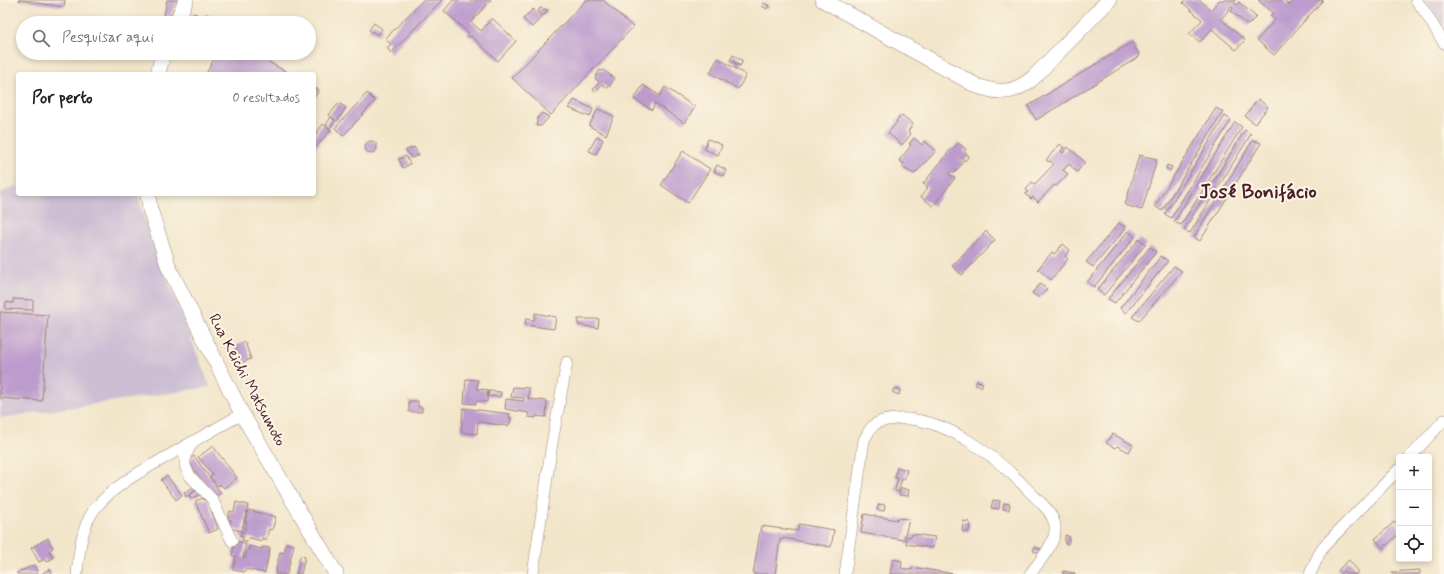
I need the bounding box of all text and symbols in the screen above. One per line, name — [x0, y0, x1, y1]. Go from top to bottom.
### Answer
search box — [16, 16, 316, 60]
icon: search — [30, 27, 52, 49]
text: Pesquisar aqui — [62, 28, 154, 48]
text: Por perto — [32, 87, 93, 109]
text: 0 resultados — [232, 90, 300, 107]
district label: José Bonifácio — [1199, 179, 1317, 206]
street label: Rua Keichi Matsumoto — [203, 310, 291, 450]
map controls — [1396, 454, 1432, 562]
button: + — [1396, 454, 1432, 490]
button: − — [1396, 490, 1432, 526]
button: locate — [1396, 526, 1432, 562]

